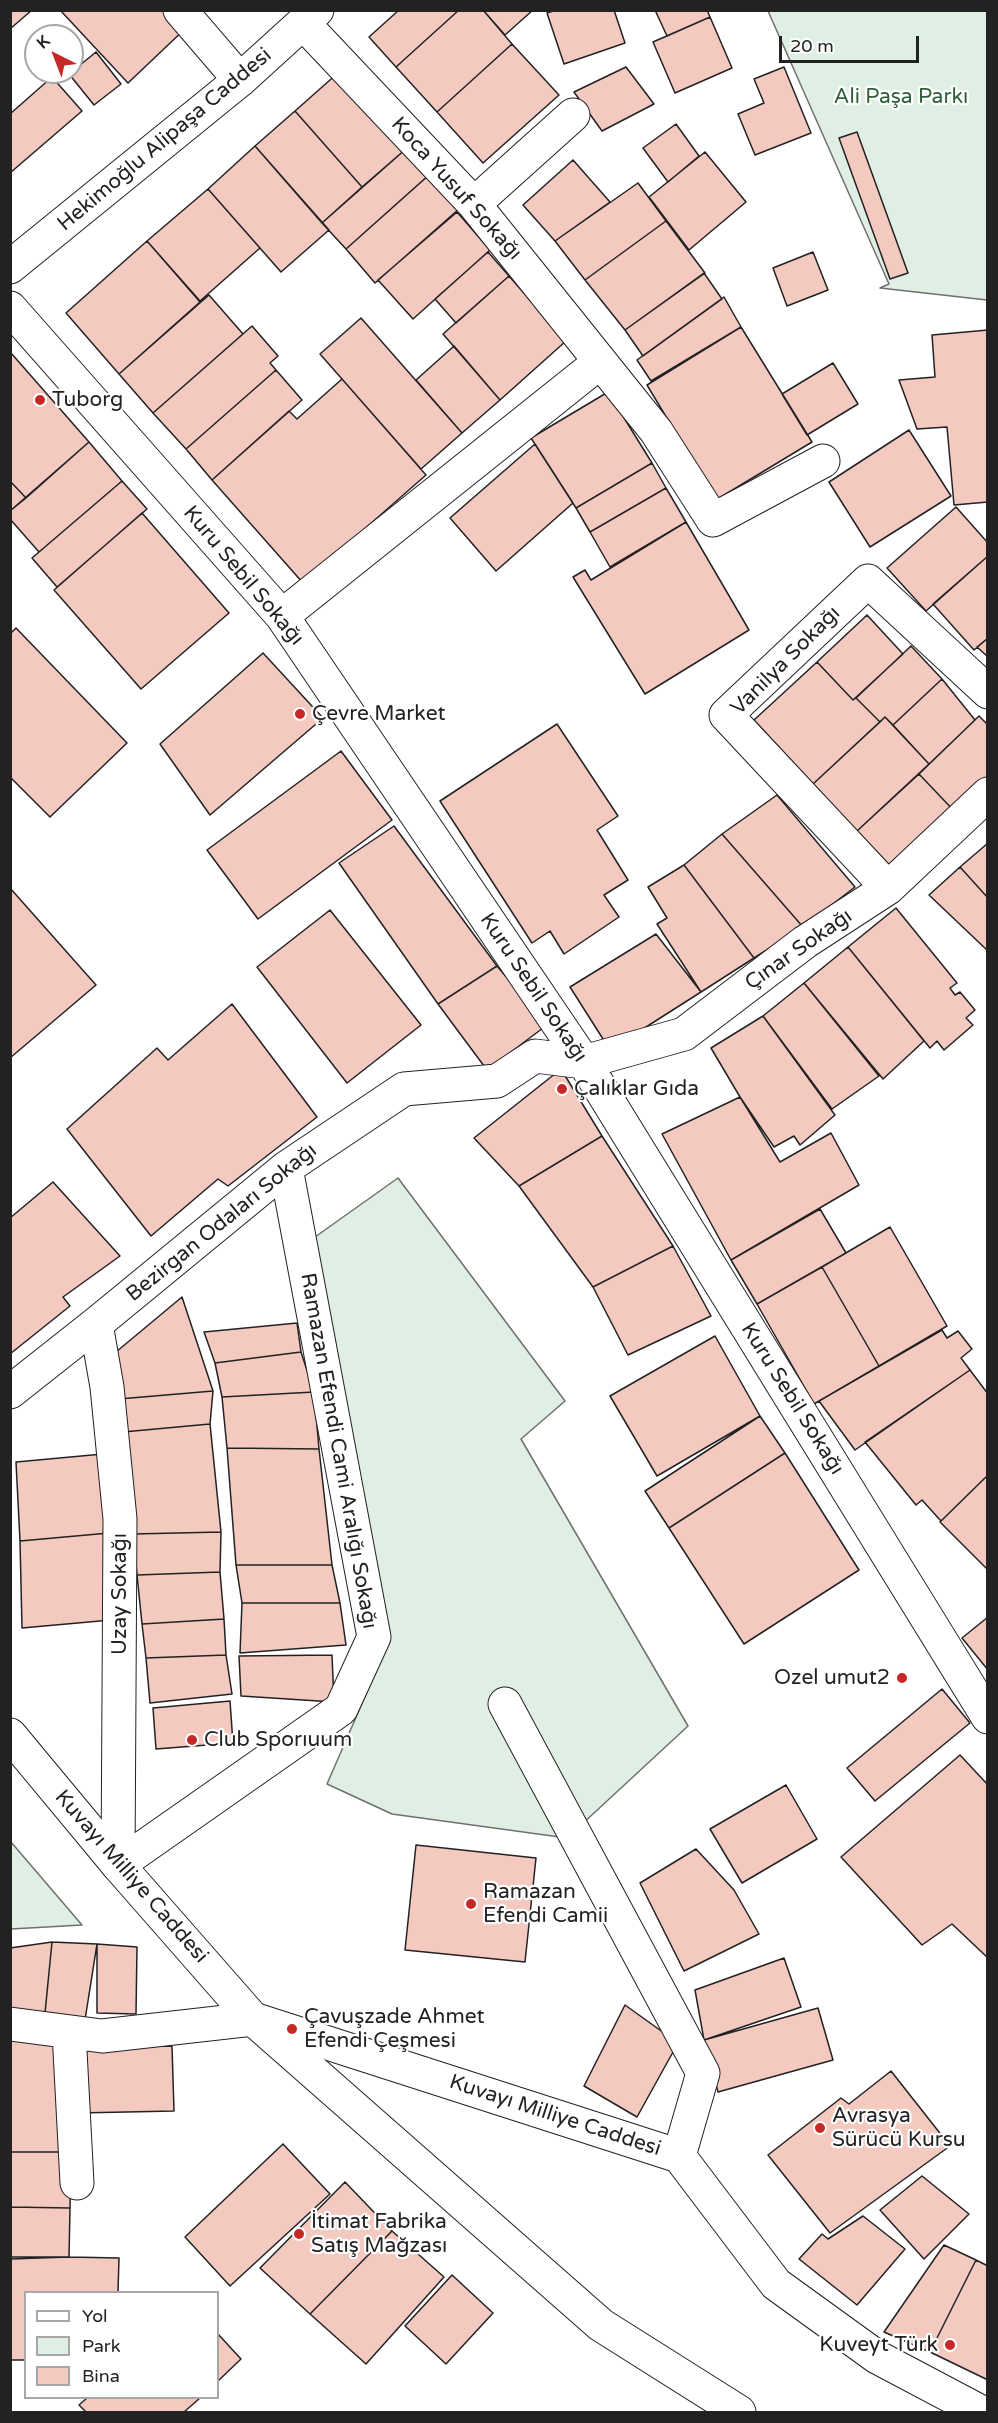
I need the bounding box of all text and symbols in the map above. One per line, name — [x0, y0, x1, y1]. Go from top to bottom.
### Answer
north arrow — [24, 24, 84, 84]
scale bar — [782, 24, 922, 62]
text: K — [33, 31, 54, 53]
text: 20 m — [790, 35, 834, 57]
street label: Hekimoğlu Alipaşa Caddesi — [53, 43, 277, 237]
park label: Ali Paşa Parkı — [834, 84, 968, 110]
street label: Koca Yusuf Sokağı — [385, 112, 527, 266]
place label: Tuborg — [52, 387, 123, 413]
marker: Tuborg — [33, 393, 47, 407]
street label: Kuru Sebil Sokağı — [177, 501, 309, 651]
street label: Vanilya Sokağı — [726, 601, 846, 721]
place label: Çevre Market — [312, 701, 446, 727]
marker: Çevre Market — [293, 707, 307, 721]
street label: Çınar Sokağı — [741, 904, 857, 996]
street label: Kuru Sebil Sokağı — [474, 909, 592, 1067]
place label: Çalıklar Gıda — [574, 1076, 699, 1102]
marker: Çalıklar Gıda — [555, 1082, 569, 1096]
street label: Bezirgan Odaları Sokağı — [122, 1138, 322, 1308]
street label: Ramazan Efendi Cami Aralığı Sokağı — [294, 1271, 382, 1631]
street label: Kuru Sebil Sokağı — [735, 1318, 849, 1480]
street label: Uzay Sokağı — [107, 1533, 133, 1655]
place label: Ozel umut2 — [774, 1665, 890, 1691]
marker: Ozel umut2 — [895, 1671, 909, 1685]
place label: Club Sporıuum — [204, 1727, 352, 1753]
marker: Club Sporıuum — [185, 1733, 199, 1747]
street label: Kuvayı Milliye Caddesi — [49, 1785, 213, 1969]
place label: Ramazan Efendi Camii — [483, 1879, 608, 1929]
marker: Ramazan Efendi Camii — [464, 1897, 478, 1911]
place label: Çavuşzade Ahmet Efendi Çeşmesi — [304, 2004, 485, 2054]
marker: Çavuşzade Ahmet Efendi Çeşmesi — [285, 2022, 299, 2036]
street label: Kuvayı Milliye Caddesi — [446, 2070, 664, 2162]
place label: Avrasya Sürücü Kursu — [832, 2103, 966, 2153]
marker: Avrasya Sürücü Kursu — [813, 2121, 827, 2135]
place label: İtimat Fabrika Satış Mağzası — [311, 2209, 447, 2259]
marker: İtimat Fabrika Satış Mağzası — [292, 2227, 306, 2241]
legend — [24, 2291, 219, 2399]
text: Yol — [82, 2305, 108, 2327]
place label: Kuveyt Türk — [819, 2332, 938, 2358]
text: Park — [82, 2335, 120, 2357]
marker: Kuveyt Türk — [943, 2338, 957, 2352]
text: Bina — [82, 2365, 120, 2387]

